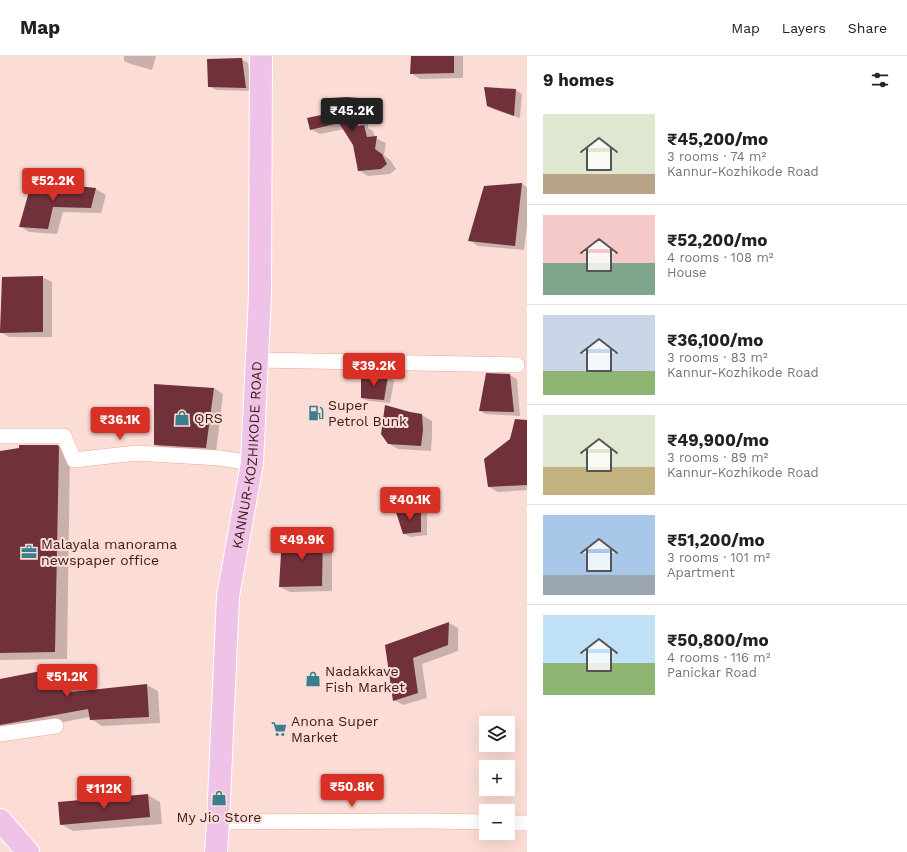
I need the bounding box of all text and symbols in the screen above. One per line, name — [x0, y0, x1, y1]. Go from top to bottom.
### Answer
text: Map — [20, 16, 60, 39]
text: Map — [731, 20, 760, 36]
text: Layers — [782, 20, 826, 36]
text: Share — [848, 20, 887, 36]
icon: filters — [869, 69, 891, 91]
text: 9 homes — [543, 70, 614, 90]
pin: ₹45.2K — [319, 98, 385, 132]
text: ₹45.2K — [330, 103, 374, 118]
text: ₹45,200/mo — [667, 129, 768, 149]
icon: home — [575, 130, 623, 178]
text: 3 rooms · 74 m² — [667, 149, 766, 164]
text: Kannur-Kozhikode Road — [667, 164, 819, 179]
pin: ₹52.2K — [20, 168, 86, 202]
text: ₹52.2K — [31, 173, 75, 188]
text: ₹52,200/mo — [667, 230, 767, 250]
icon: home — [575, 231, 623, 279]
text: 4 rooms · 108 m² — [667, 250, 774, 265]
text: House — [667, 265, 707, 280]
text: ₹36,100/mo — [667, 330, 763, 350]
icon: home — [575, 331, 623, 379]
text: 3 rooms · 83 m² — [667, 350, 768, 365]
pin: ₹39.2K — [341, 353, 407, 387]
text: ₹39.2K — [352, 358, 396, 373]
street label: KANNUR-KOZHIKODE ROAD — [229, 361, 265, 550]
text: Kannur-Kozhikode Road — [667, 365, 819, 380]
place label: Super Petrol Bunk — [328, 397, 407, 429]
fuel station icon: Super Petrol Bunk — [307, 404, 325, 422]
pin: ₹36.1K — [87, 407, 153, 441]
shop icon: QRS — [173, 409, 191, 427]
place label: QRS — [194, 410, 223, 426]
text: ₹36.1K — [100, 412, 140, 427]
text: ₹49,900/mo — [667, 430, 769, 450]
icon: home — [575, 431, 623, 479]
text: 3 rooms · 89 m² — [667, 450, 768, 465]
text: Kannur-Kozhikode Road — [667, 465, 819, 480]
pin: ₹40.1K — [377, 487, 443, 521]
text: ₹40.1K — [389, 492, 431, 507]
pin: ₹49.9K — [269, 527, 335, 561]
text: ₹51,200/mo — [667, 530, 765, 550]
icon: home — [575, 531, 623, 579]
text: ₹49.9K — [280, 532, 324, 547]
place label: Malayala manorama newspaper office — [41, 536, 177, 568]
office icon: Malayala manorama newspaper office — [20, 543, 38, 561]
text: 3 rooms · 101 m² — [667, 550, 770, 565]
text: Apartment — [667, 565, 735, 580]
text: ₹50,800/mo — [667, 630, 769, 650]
icon: home — [575, 631, 623, 679]
text: 4 rooms · 116 m² — [667, 650, 770, 665]
place label: Nadakkave Fish Market — [325, 663, 405, 695]
pin: ₹51.2K — [34, 664, 100, 698]
text: Panickar Road — [667, 665, 757, 680]
text: ₹51.2K — [46, 669, 88, 684]
shop icon: Nadakkave Fish Market — [304, 670, 322, 688]
place label: Anona Super Market — [291, 713, 379, 745]
map controls — [479, 716, 515, 840]
button: layers — [479, 716, 515, 752]
supermarket icon: Anona Super Market — [270, 720, 288, 738]
button: + — [479, 760, 515, 796]
pin: ₹50.8K — [319, 774, 385, 808]
pin: ₹112K — [76, 776, 132, 810]
text: ₹50.8K — [330, 779, 374, 794]
text: ₹112K — [86, 781, 122, 796]
shop icon: My Jio Store — [210, 789, 228, 807]
button: − — [479, 804, 515, 840]
place label: My Jio Store — [177, 809, 261, 825]

